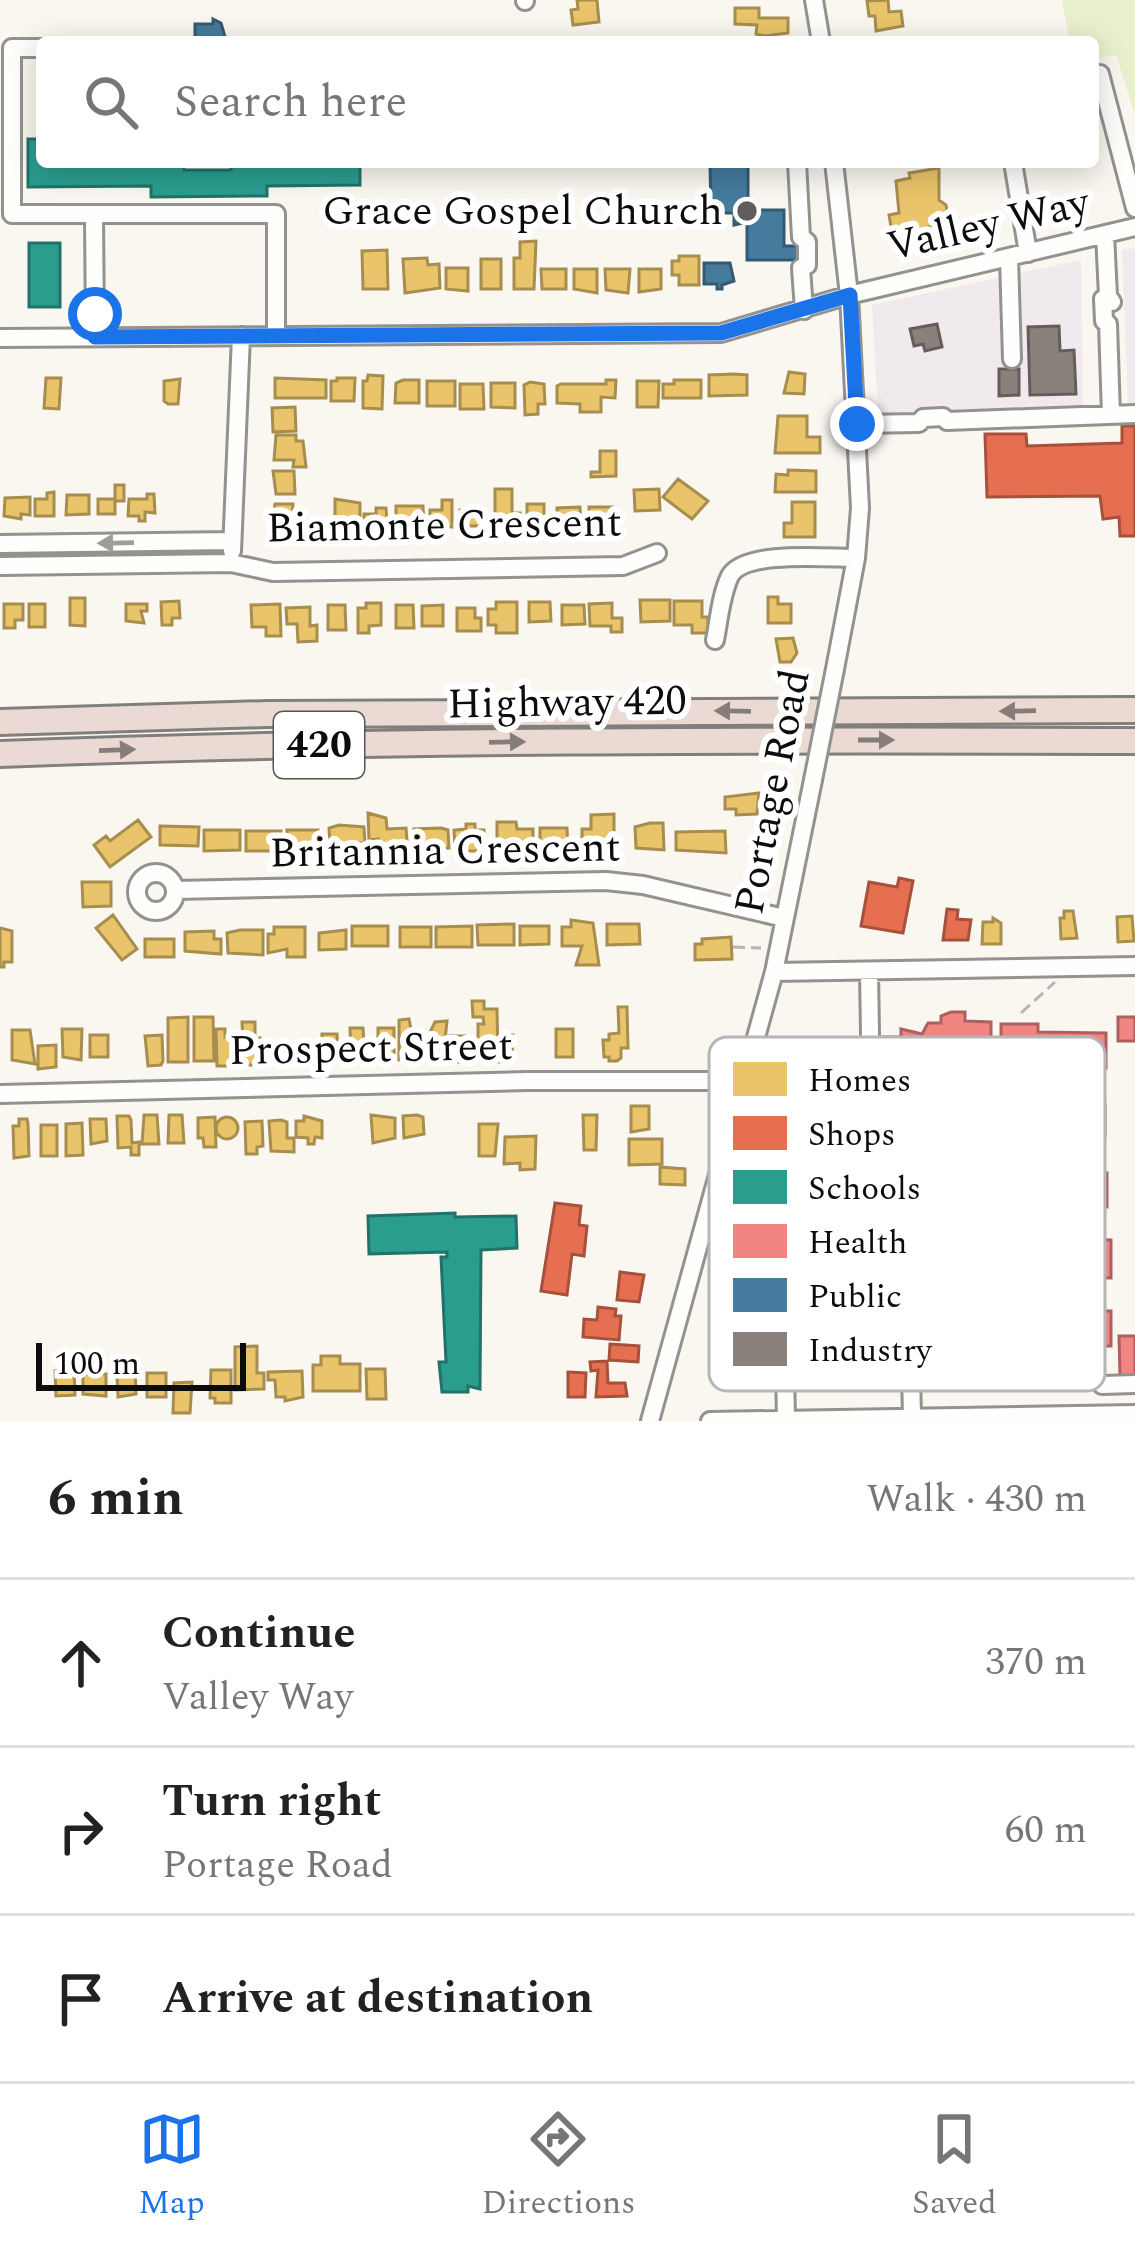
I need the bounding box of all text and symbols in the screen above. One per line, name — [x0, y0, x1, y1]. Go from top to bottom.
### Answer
search box — [36, 36, 1099, 168]
text: Search here — [174, 68, 407, 137]
icon: search — [78, 69, 144, 135]
street label: Valley Way — [881, 171, 1097, 279]
place label: Grace Gospel Church — [322, 180, 723, 243]
marker: Grace Gospel Church — [734, 198, 760, 224]
route start — [68, 287, 122, 341]
route end — [830, 397, 884, 451]
street label: Biamonte Crescent — [266, 491, 622, 561]
one-way arrow — [96, 533, 134, 552]
street label: Portage Road — [718, 664, 828, 920]
street label: Highway 420 — [447, 669, 687, 737]
one-way arrow — [713, 701, 751, 721]
one-way arrow — [998, 701, 1036, 721]
road number: 420 — [274, 712, 364, 778]
one-way arrow — [858, 730, 896, 750]
one-way arrow — [489, 732, 527, 752]
one-way arrow — [99, 740, 137, 759]
street label: Britannia Crescent — [269, 816, 621, 886]
street label: Prospect Street — [229, 1015, 513, 1083]
legend — [709, 1037, 1105, 1391]
text: Homes — [808, 1056, 911, 1106]
text: Shops — [808, 1110, 896, 1160]
text: Schools — [808, 1164, 921, 1214]
text: Health — [808, 1218, 907, 1268]
text: Public — [808, 1272, 902, 1322]
text: Industry — [808, 1326, 933, 1376]
scale bar — [36, 1337, 246, 1390]
text: 100 m — [54, 1339, 140, 1389]
text: 6 min — [48, 1460, 184, 1538]
text: Walk · 430 m — [866, 1470, 1087, 1529]
text: Continue — [162, 1599, 355, 1668]
icon: ahead — [48, 1630, 114, 1696]
text: 370 m — [985, 1633, 1087, 1692]
text: Valley Way — [162, 1668, 353, 1727]
text: Turn right — [162, 1767, 381, 1836]
icon: right — [48, 1798, 114, 1864]
text: 60 m — [1005, 1801, 1087, 1860]
text: Portage Road — [162, 1836, 393, 1895]
text: Arrive at destination — [162, 1964, 593, 2033]
icon: arrive — [48, 1966, 114, 2032]
tab: Map — [138, 2106, 205, 2228]
tab: Directions — [481, 2106, 635, 2228]
tab: Saved — [912, 2106, 997, 2228]

